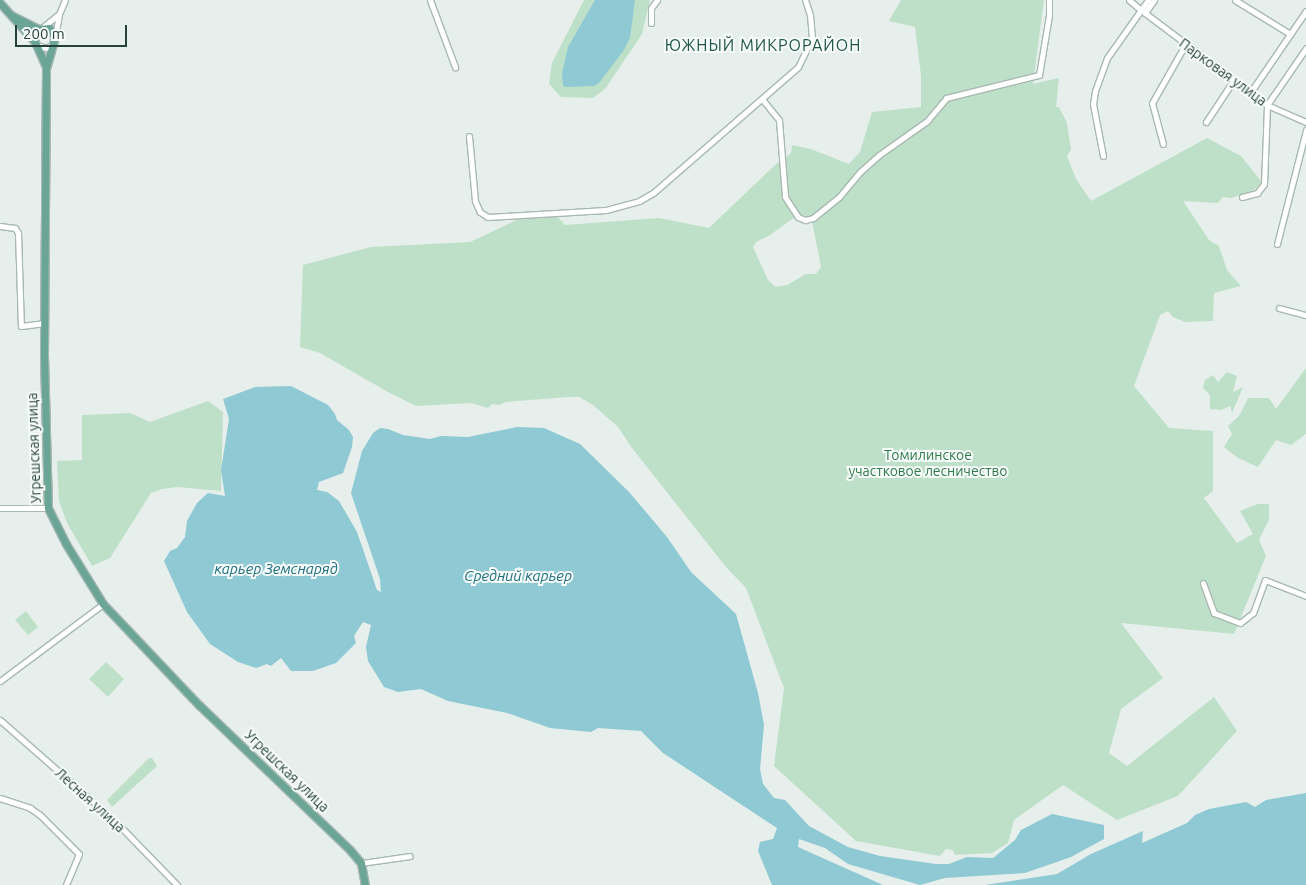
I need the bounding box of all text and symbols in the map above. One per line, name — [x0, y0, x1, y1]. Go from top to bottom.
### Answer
scale bar — [18, 15, 130, 47]
text: 200 m — [23, 25, 65, 42]
district label: ЮЖНЫЙ МИКРОРАЙОН — [663, 35, 863, 55]
street label: Парковая улица — [1176, 35, 1270, 109]
street label: Угрешская улица — [24, 392, 44, 504]
park label: Томилинское участковое лесничество — [849, 447, 1007, 480]
water label: карьер Земснаряд — [214, 560, 338, 578]
water label: Средний карьер — [464, 567, 572, 585]
street label: Угрешская улица — [241, 727, 333, 815]
street label: Лесная улица — [52, 764, 128, 836]

